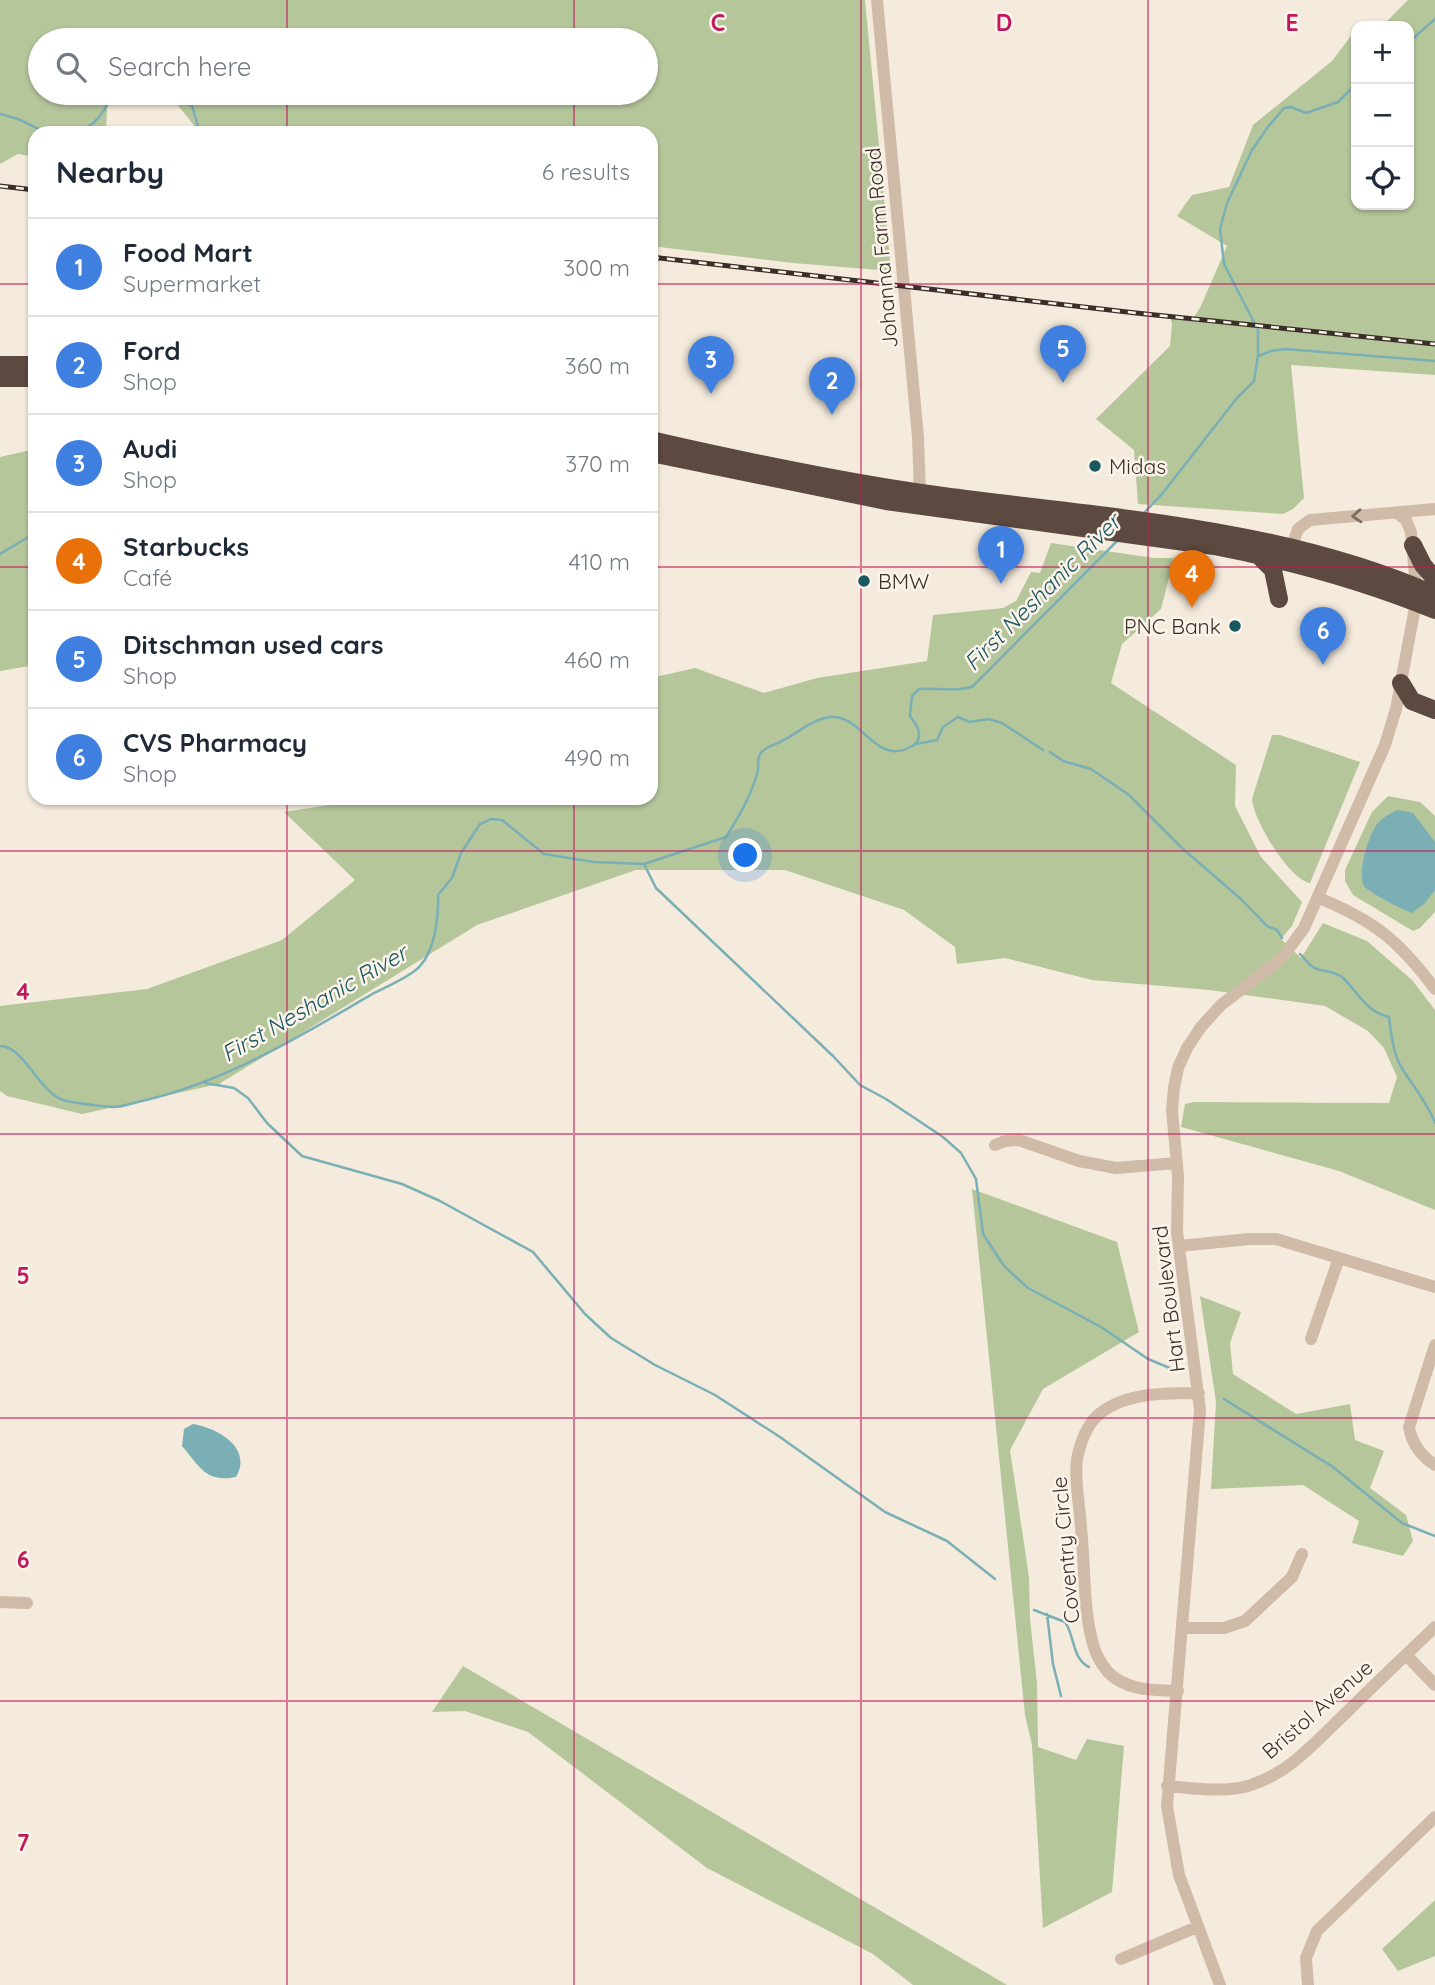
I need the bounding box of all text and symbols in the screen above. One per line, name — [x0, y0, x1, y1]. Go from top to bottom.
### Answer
text: C — [711, 8, 725, 37]
text: D — [996, 8, 1012, 37]
text: E — [1285, 8, 1299, 37]
map controls — [1351, 21, 1414, 210]
button: + — [1351, 21, 1414, 84]
search box — [28, 28, 658, 105]
icon: search — [52, 48, 90, 86]
text: Search here — [108, 50, 252, 83]
button: − — [1351, 84, 1414, 147]
street label: Johanna Farm Road — [859, 147, 903, 349]
button: locate — [1351, 147, 1414, 210]
text: Nearby — [56, 153, 164, 191]
text: 6 results — [542, 157, 630, 186]
text: Food Mart — [123, 236, 253, 269]
text: 1 — [75, 253, 83, 282]
text: 300 m — [563, 253, 630, 282]
text: Supermarket — [123, 269, 261, 298]
pin: 5 — [1040, 325, 1086, 383]
text: Ford — [123, 334, 181, 367]
pin: 3 — [688, 336, 734, 394]
text: 2 — [72, 351, 86, 380]
text: 360 m — [565, 351, 630, 380]
pin: 2 — [809, 357, 855, 415]
text: Shop — [123, 367, 177, 396]
text: Audi — [123, 432, 177, 465]
text: 3 — [73, 449, 85, 478]
text: 370 m — [565, 449, 630, 478]
place label: Midas — [1109, 453, 1166, 479]
marker: Midas — [1087, 458, 1103, 474]
text: Shop — [123, 465, 177, 494]
water label: First Neshanic River — [958, 505, 1129, 676]
one-way arrow — [1351, 508, 1362, 523]
pin: 1 — [978, 526, 1024, 584]
text: Starbucks — [123, 530, 249, 563]
text: 4 — [72, 547, 86, 576]
text: 410 m — [569, 547, 630, 576]
pin: 4 — [1169, 550, 1215, 608]
text: Café — [123, 563, 172, 592]
place label: BMW — [878, 568, 929, 594]
marker: BMW — [856, 573, 872, 589]
pin: 6 — [1300, 607, 1346, 665]
place label: PNC Bank — [1124, 613, 1221, 639]
marker: PNC Bank — [1227, 618, 1243, 634]
text: Ditschman used cars — [123, 628, 384, 661]
text: 5 — [72, 645, 86, 674]
text: 460 m — [565, 645, 630, 674]
text: Shop — [123, 661, 177, 690]
text: CVS Pharmacy — [123, 726, 307, 759]
text: 6 — [73, 743, 85, 772]
text: 490 m — [565, 743, 630, 772]
text: Shop — [123, 759, 177, 788]
your location — [728, 838, 762, 872]
water label: First Neshanic River — [216, 936, 415, 1068]
text: 4 — [16, 977, 30, 1006]
street label: Hart Boulevard — [1146, 1224, 1190, 1374]
text: 5 — [16, 1261, 30, 1290]
street label: Coventry Circle — [1046, 1475, 1084, 1625]
text: 6 — [17, 1545, 29, 1574]
street label: Bristol Avenue — [1256, 1654, 1378, 1764]
text: 7 — [17, 1828, 30, 1857]

